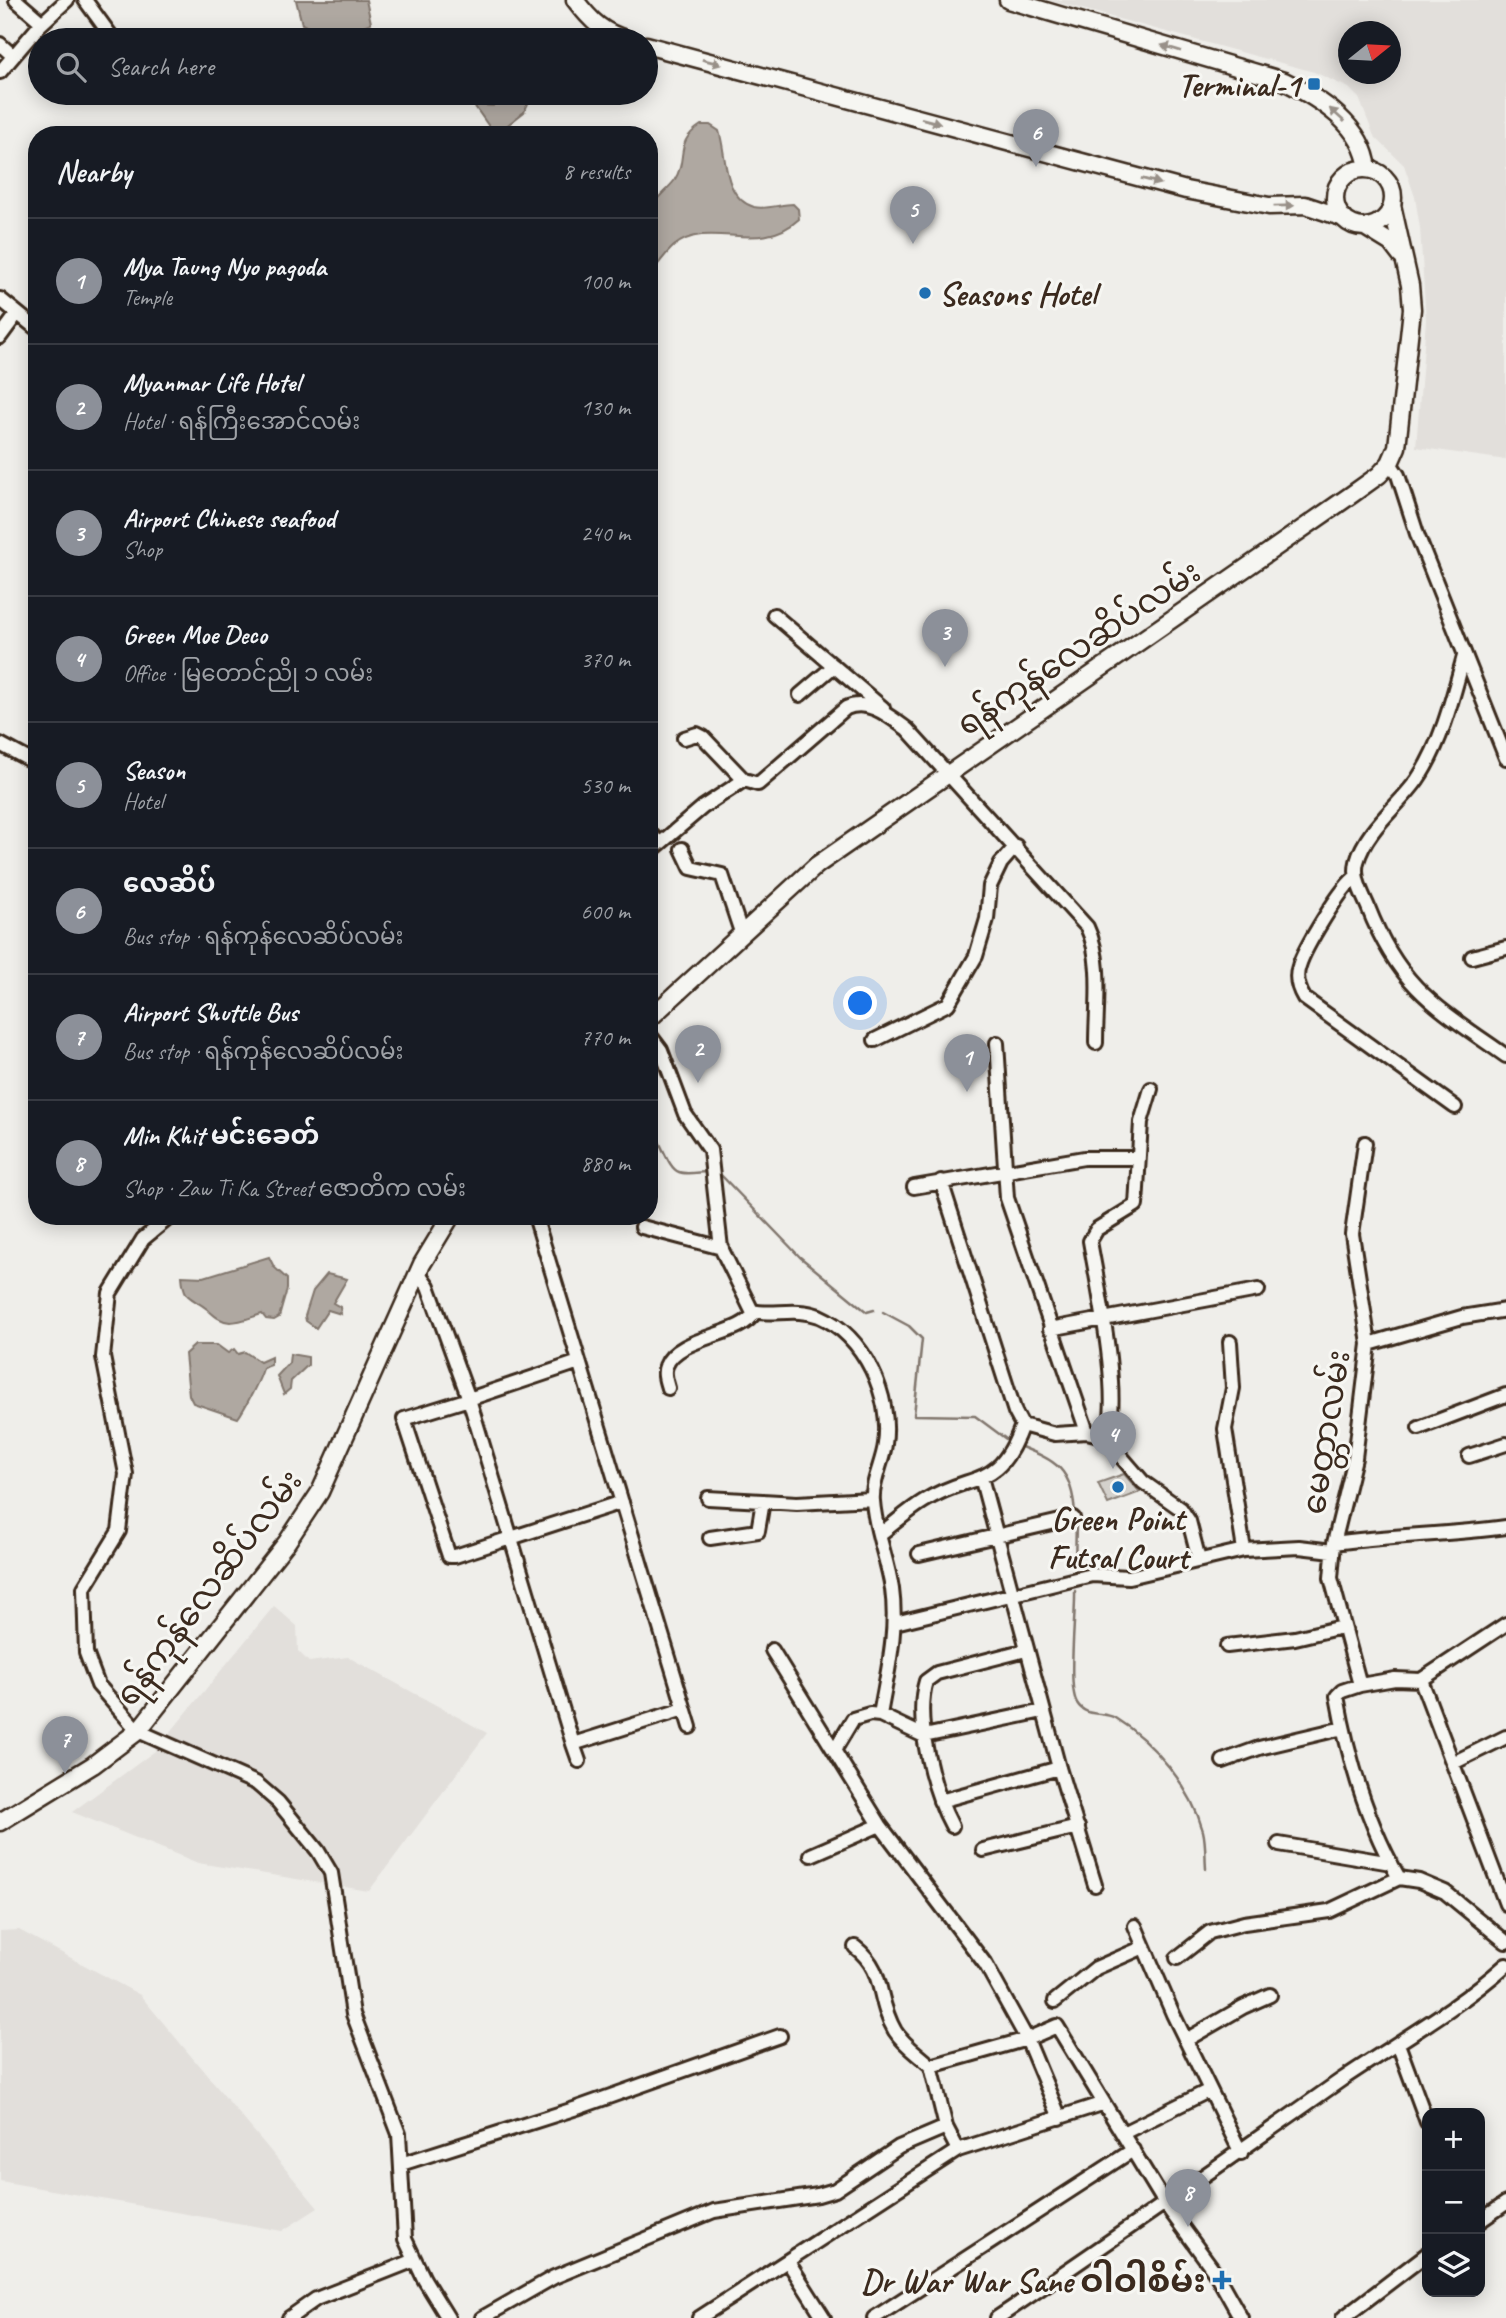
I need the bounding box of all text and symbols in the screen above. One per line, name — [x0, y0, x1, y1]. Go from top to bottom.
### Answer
north arrow — [1338, 21, 1401, 84]
search box — [28, 28, 658, 105]
one-way arrow — [1160, 43, 1181, 53]
icon: search — [52, 48, 90, 86]
text: Search here — [108, 50, 214, 83]
one-way arrow — [701, 57, 723, 68]
place label: Terminal-1 — [1178, 64, 1303, 106]
marker: Terminal-1 — [1306, 76, 1322, 92]
one-way arrow — [1329, 108, 1346, 124]
pin: 6 — [1013, 109, 1059, 167]
one-way arrow — [921, 116, 943, 127]
text: Nearby — [56, 153, 132, 191]
text: 8 results — [563, 157, 630, 186]
one-way arrow — [1140, 176, 1162, 187]
pin: 5 — [890, 186, 936, 244]
one-way arrow — [1273, 200, 1295, 212]
text: Mya Taung Nyo pagoda — [123, 250, 326, 283]
text: 1 — [74, 267, 84, 296]
text: 100 m — [581, 267, 630, 296]
place label: Seasons Hotel — [939, 273, 1102, 315]
text: Temple — [123, 283, 172, 312]
marker: Seasons Hotel — [917, 285, 933, 301]
text: Myanmar Life Hotel — [123, 366, 300, 399]
text: 2 — [74, 393, 84, 422]
text: 130 m — [581, 393, 630, 422]
text: Hotel · ရန်ကြီးအောင်လမ်း — [123, 407, 360, 436]
text: Airport Chinese seafood — [123, 502, 335, 535]
text: 3 — [74, 519, 84, 548]
text: 240 m — [581, 519, 630, 548]
text: Shop — [123, 535, 162, 564]
street label: ရန်ကုန်လေဆိပ်လမ်း — [947, 549, 1211, 749]
pin: 3 — [922, 609, 968, 667]
text: Green Moe Deco — [123, 618, 267, 651]
text: 4 — [74, 645, 84, 674]
text: 370 m — [581, 645, 630, 674]
text: Office · မြတောင်ညို ၁ လမ်း — [123, 659, 373, 688]
text: Season — [123, 754, 185, 787]
text: 5 — [74, 771, 84, 800]
text: 530 m — [581, 771, 630, 800]
text: Hotel — [123, 787, 163, 816]
text: လေဆိပ် — [123, 867, 215, 900]
text: 6 — [74, 897, 84, 926]
text: 600 m — [581, 897, 630, 926]
text: Bus stop · ရန်ကုန်လေဆိပ်လမ်း — [123, 922, 404, 951]
your location — [843, 986, 877, 1020]
text: Airport Shuttle Bus — [123, 996, 298, 1029]
text: 7 — [74, 1023, 84, 1052]
text: 770 m — [581, 1023, 630, 1052]
pin: 2 — [675, 1025, 721, 1083]
pin: 1 — [944, 1034, 990, 1092]
text: Bus stop · ရန်ကုန်လေဆိပ်လမ်း — [123, 1037, 404, 1066]
text: Min Khit မင်းခေတ် — [123, 1119, 319, 1152]
text: 8 — [74, 1149, 84, 1178]
text: 880 m — [581, 1149, 630, 1178]
text: Shop · Zaw Ti Ka Street ဇောတိက လမ်း — [123, 1174, 466, 1203]
street label: မေတ္တာလမ်း — [1290, 1347, 1365, 1518]
pin: 4 — [1090, 1411, 1136, 1469]
street label: ရန်ကုန်လေဆိပ်လမ်း — [105, 1460, 315, 1717]
marker: Green Point Futsal Court — [1110, 1479, 1126, 1495]
place label: Green Point Futsal Court — [1048, 1498, 1192, 1578]
pin: 7 — [42, 1716, 88, 1774]
map controls — [1422, 2108, 1485, 2297]
button: + — [1422, 2108, 1485, 2171]
pin: 8 — [1165, 2169, 1211, 2227]
button: − — [1422, 2171, 1485, 2234]
button: layers — [1422, 2234, 1485, 2297]
place label: Dr War War Sane ဝါဝါစိမ်း — [861, 2258, 1206, 2302]
marker: Dr War War Sane ဝါဝါစိမ်း — [1212, 2270, 1232, 2290]

